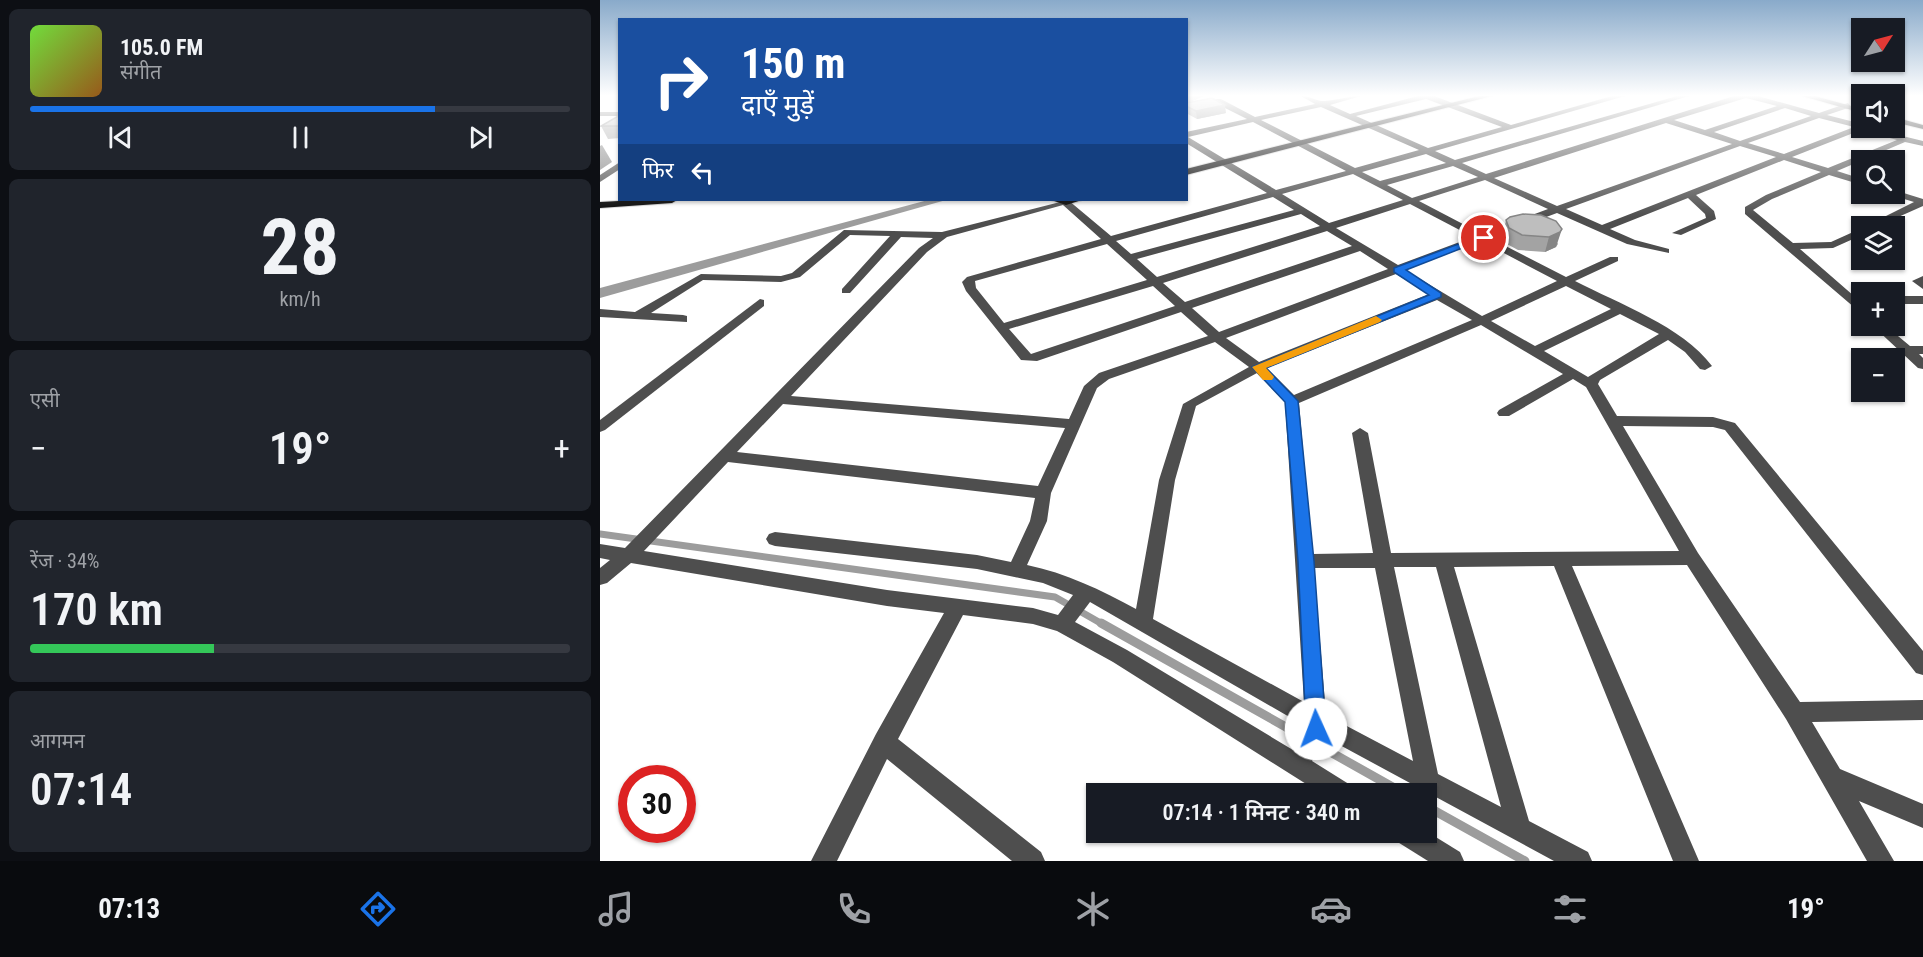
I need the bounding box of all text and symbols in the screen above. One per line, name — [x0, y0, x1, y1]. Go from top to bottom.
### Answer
north arrow — [1851, 18, 1905, 72]
map controls — [1851, 18, 1905, 402]
text: 105.0 FM — [120, 35, 203, 60]
text: 150 m — [741, 39, 846, 88]
icon: right — [642, 42, 720, 120]
text: संगीत — [120, 60, 161, 84]
button: sound — [1851, 84, 1905, 138]
text: दाएँ मुड़ें — [741, 89, 814, 121]
icon: previous — [104, 121, 137, 154]
icon: pause — [284, 121, 317, 154]
icon: next — [464, 121, 497, 154]
button: search — [1851, 150, 1905, 204]
icon: left — [686, 156, 719, 189]
text: फिर — [642, 158, 674, 183]
text: 28 — [261, 202, 339, 293]
pin — [1458, 212, 1509, 263]
button: layers — [1851, 216, 1905, 270]
icon: arrive — [1467, 221, 1500, 254]
button: + — [1851, 282, 1905, 336]
text: km/h — [279, 287, 321, 311]
button: − — [1851, 348, 1905, 402]
text: एसी — [30, 388, 60, 412]
text: 19° — [269, 422, 331, 475]
text: − — [30, 429, 47, 468]
text: + — [554, 429, 570, 468]
text: रेंज · 34% — [30, 549, 99, 573]
text: 170 km — [30, 583, 163, 636]
position arrow — [1284, 697, 1348, 761]
text: आगमन — [30, 729, 85, 753]
text: 07:14 — [30, 763, 132, 816]
speed limit sign: 30 — [618, 765, 696, 843]
text: 07:14 · 1 मिनट · 340 m — [1163, 800, 1360, 825]
icon: directions — [357, 888, 399, 930]
icon: music — [595, 888, 637, 930]
icon: phone — [833, 888, 875, 930]
icon: climate — [1072, 888, 1114, 930]
icon: car — [1310, 888, 1352, 930]
icon: filters — [1549, 888, 1591, 930]
text: 07:13 — [98, 893, 160, 925]
text: 19° — [1787, 893, 1825, 925]

